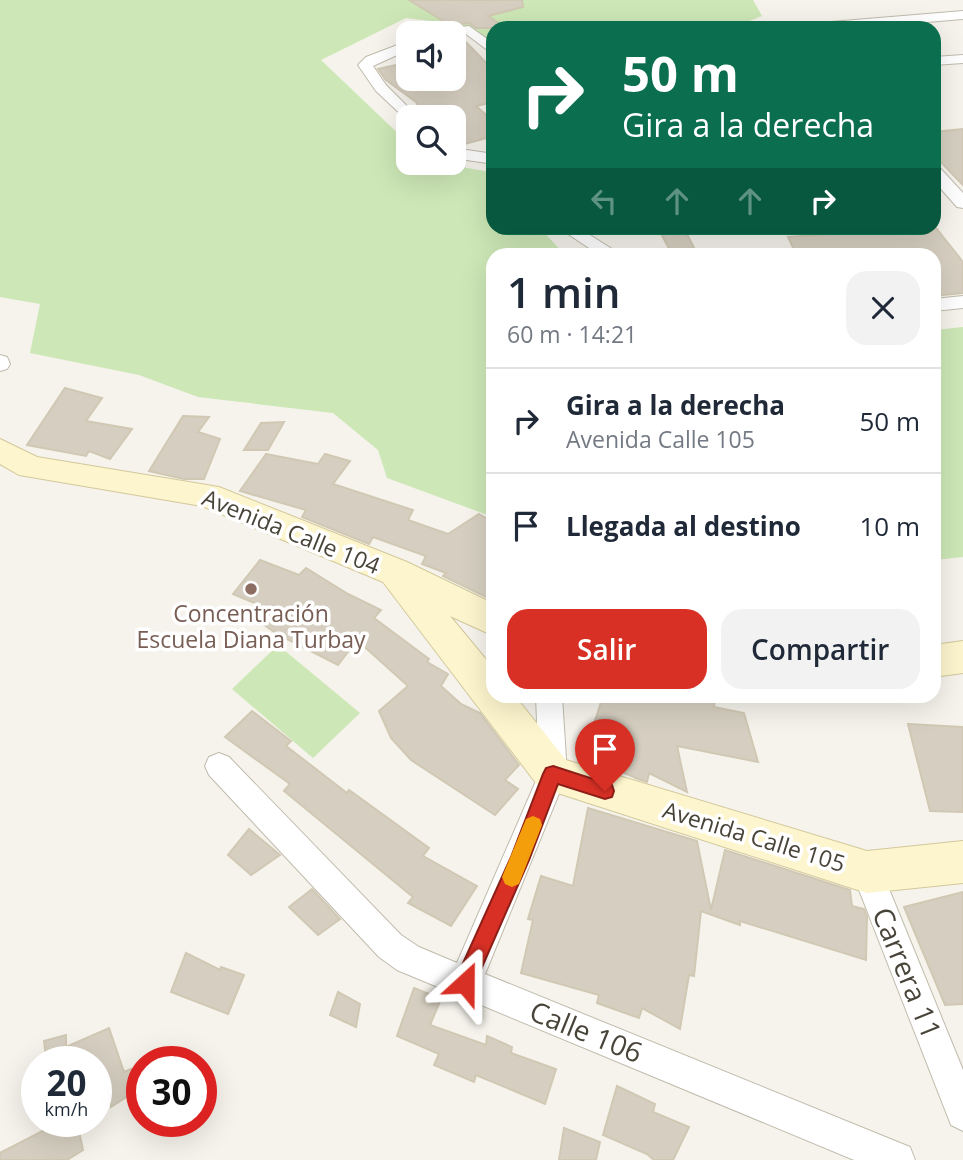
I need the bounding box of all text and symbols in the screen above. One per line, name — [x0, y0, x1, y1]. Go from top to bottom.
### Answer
map controls — [396, 21, 466, 175]
button: sound — [396, 21, 466, 91]
text: 50 m — [622, 40, 739, 106]
icon: right — [507, 49, 598, 140]
text: Gira a la derecha — [622, 103, 874, 146]
button: search — [396, 105, 466, 175]
icon: left — [585, 182, 623, 220]
icon: ahead — [658, 182, 696, 220]
icon: ahead — [731, 182, 769, 220]
icon: right — [804, 182, 842, 220]
text: 1 min — [507, 263, 620, 320]
button: close — [846, 271, 920, 345]
text: 60 m · 14:21 — [507, 318, 637, 350]
text: Gira a la derecha — [566, 387, 785, 423]
icon: right — [507, 402, 545, 440]
text: 50 m — [859, 403, 920, 439]
text: Avenida Calle 105 — [566, 423, 755, 455]
street label: Avenida Calle 104 — [198, 481, 385, 581]
icon: arrive — [507, 507, 545, 545]
text: Llegada al destino — [566, 508, 801, 544]
text: 10 m — [859, 508, 920, 544]
marker: Concentración Escuela Diana Turbay — [243, 581, 259, 597]
place label: Concentración Escuela Diana Turbay — [136, 597, 366, 655]
button: Salir — [507, 609, 707, 689]
button: Compartir — [721, 609, 920, 689]
pin — [575, 719, 635, 791]
icon: arrive — [586, 730, 624, 768]
street label: Avenida Calle 105 — [659, 793, 849, 879]
street label: Carrera 11 — [864, 901, 951, 1044]
position arrow — [428, 946, 502, 1020]
street label: Calle 106 — [524, 991, 648, 1071]
speed limit sign: 30 — [126, 1046, 217, 1137]
text: 20 — [46, 1059, 87, 1106]
text: km/h — [45, 1097, 88, 1121]

